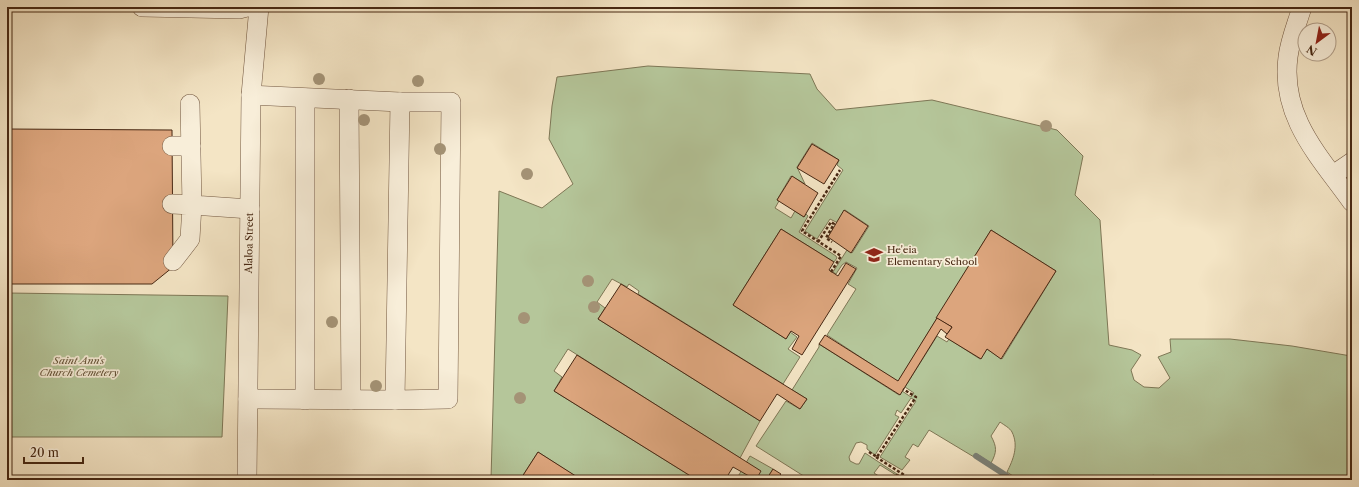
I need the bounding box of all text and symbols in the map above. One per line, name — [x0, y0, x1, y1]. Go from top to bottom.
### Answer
north arrow — [1297, 22, 1337, 62]
text: N — [1304, 42, 1319, 59]
street label: Alaloa Street — [242, 212, 256, 275]
place label: He'eia Elementary School — [887, 243, 977, 268]
school or university icon: He'eia Elementary School — [864, 245, 884, 265]
park label: Saint Ann's Church Cemetery — [40, 354, 118, 379]
scale bar — [24, 439, 83, 465]
text: 20 m — [30, 445, 59, 460]

